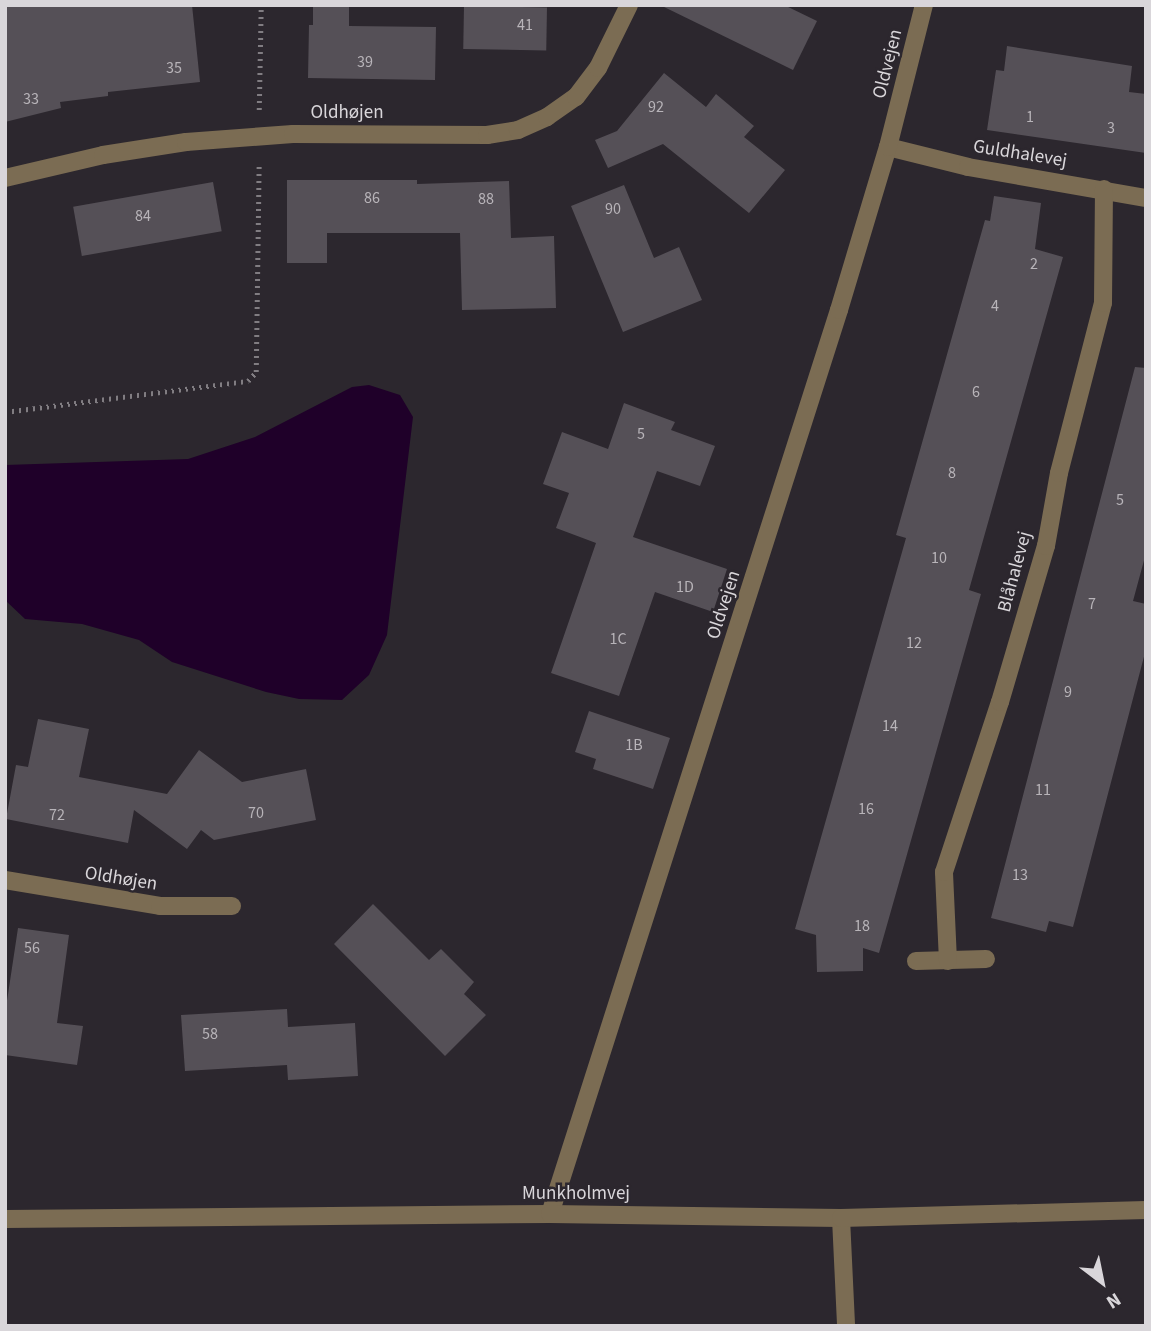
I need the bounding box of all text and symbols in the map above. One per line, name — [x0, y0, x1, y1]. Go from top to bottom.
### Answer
house number: 41 — [517, 15, 533, 35]
street label: Oldvejen — [868, 27, 908, 101]
house number: 39 — [357, 52, 373, 72]
house number: 35 — [166, 58, 182, 78]
house number: 33 — [23, 89, 39, 109]
house number: 92 — [648, 97, 664, 117]
street label: Oldhøjen — [310, 102, 384, 124]
house number: 1 — [1026, 107, 1034, 127]
house number: 3 — [1107, 118, 1115, 138]
street label: Guldhalevej — [971, 135, 1069, 173]
house number: 86 — [364, 188, 380, 208]
house number: 88 — [478, 189, 494, 209]
house number: 90 — [605, 199, 621, 219]
house number: 84 — [135, 206, 151, 226]
house number: 2 — [1030, 254, 1038, 274]
house number: 4 — [991, 296, 999, 316]
house number: 6 — [972, 382, 980, 402]
house number: 5 — [637, 424, 645, 444]
house number: 8 — [948, 463, 956, 483]
house number: 5 — [1116, 490, 1124, 510]
street label: Blåhalevej — [993, 529, 1037, 615]
house number: 10 — [931, 548, 947, 568]
street label: Oldvejen — [702, 568, 746, 642]
house number: 1D — [676, 577, 694, 597]
house number: 7 — [1088, 594, 1096, 614]
house number: 1C — [609, 629, 627, 649]
house number: 12 — [906, 633, 922, 653]
house number: 9 — [1064, 682, 1072, 702]
house number: 14 — [882, 716, 898, 736]
house number: 1B — [625, 735, 643, 755]
house number: 11 — [1035, 780, 1051, 800]
house number: 16 — [858, 799, 874, 819]
house number: 70 — [248, 803, 264, 823]
house number: 72 — [49, 805, 65, 825]
street label: Oldhøjen — [83, 862, 159, 896]
house number: 13 — [1012, 865, 1028, 885]
house number: 18 — [854, 916, 870, 936]
house number: 56 — [24, 938, 40, 958]
house number: 58 — [202, 1024, 218, 1044]
street label: Munkholmvej — [522, 1183, 630, 1205]
north arrow — [1067, 1247, 1137, 1317]
text: N — [1101, 1285, 1126, 1315]

